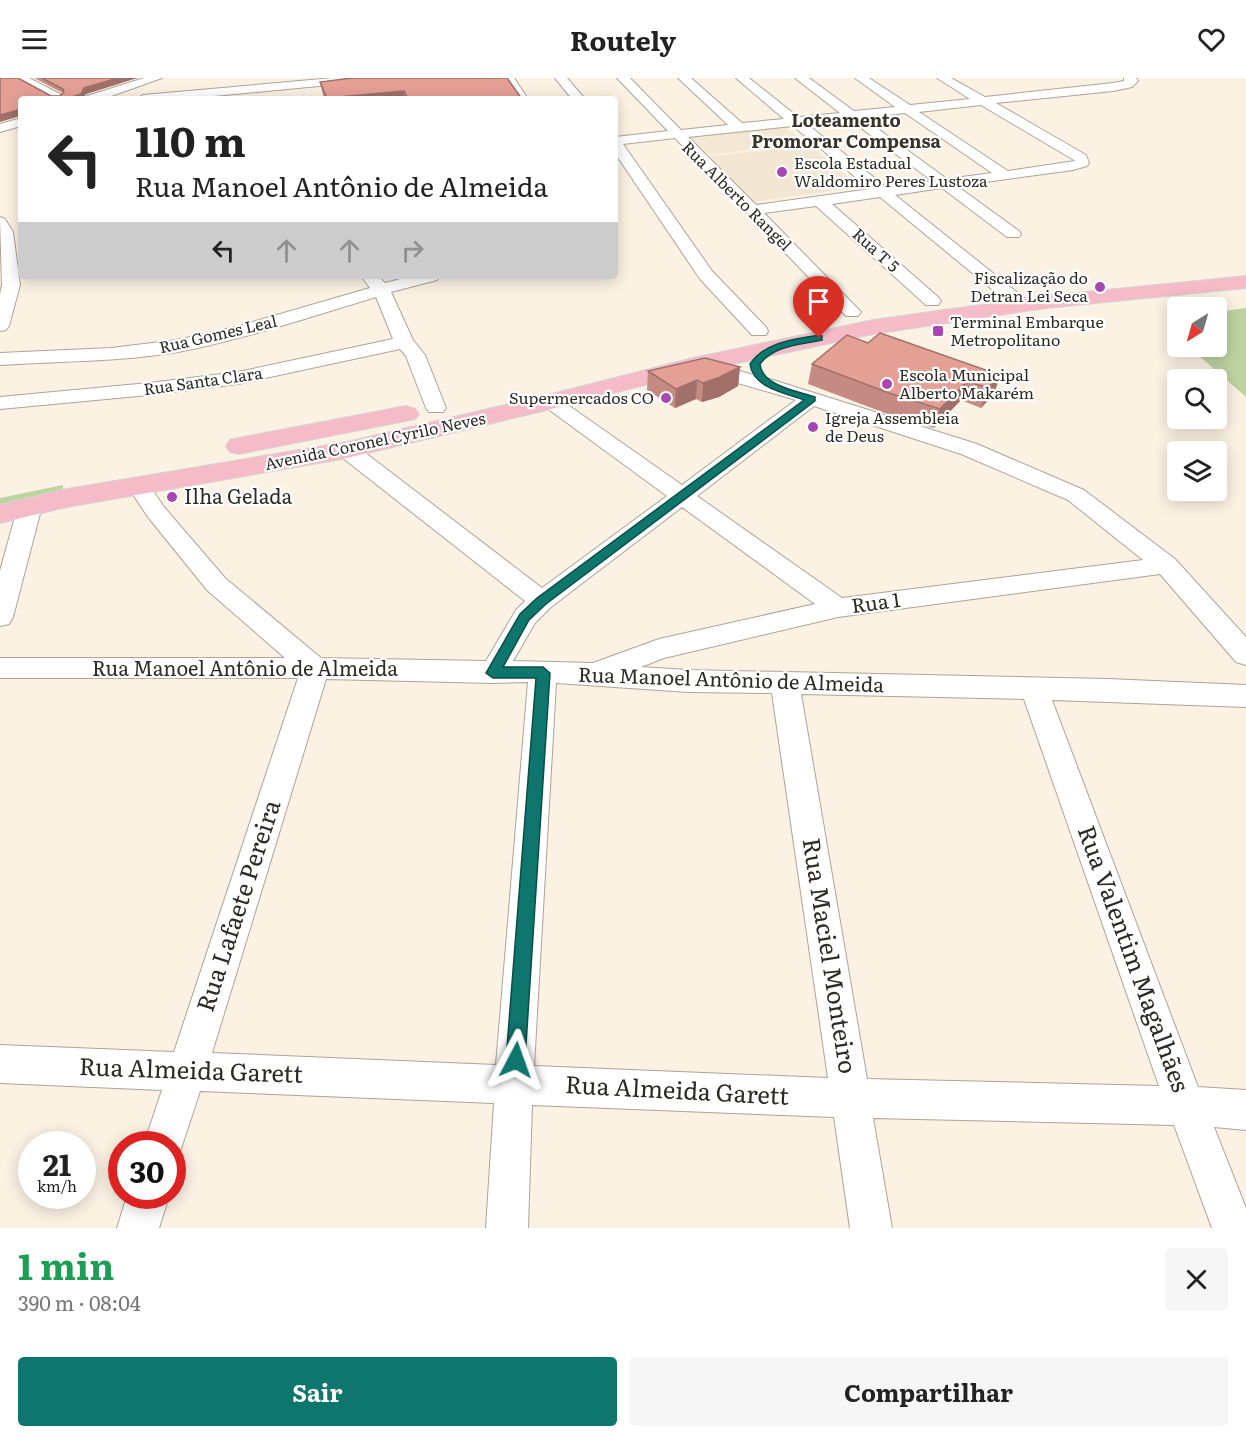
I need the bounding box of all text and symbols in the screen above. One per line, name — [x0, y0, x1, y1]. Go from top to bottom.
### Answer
text: Routely — [570, 19, 676, 59]
icon: menu — [18, 23, 51, 56]
icon: heart — [1195, 23, 1228, 56]
district label: Loteamento Promorar Compensa — [751, 106, 941, 154]
text: 110 m — [135, 108, 246, 170]
icon: left — [36, 120, 114, 198]
street label: Rua Alberto Rangel — [677, 135, 798, 256]
place label: Escola Estadual Waldomiro Peres Lustoza — [794, 150, 988, 192]
text: Rua Manoel Antônio de Almeida — [135, 165, 548, 205]
marker: Escola Estadual Waldomiro Peres Lustoza — [775, 165, 789, 179]
street label: Rua T 5 — [848, 222, 906, 277]
icon: left — [207, 234, 240, 267]
icon: ahead — [270, 234, 303, 267]
icon: ahead — [333, 234, 366, 267]
icon: right — [396, 234, 429, 267]
place label: Fiscalização do Detran Lei Seca — [970, 265, 1088, 307]
pin — [793, 276, 844, 338]
marker: Fiscalização do Detran Lei Seca — [1093, 280, 1107, 294]
icon: arrive — [802, 285, 835, 318]
north arrow — [1167, 297, 1227, 357]
map controls — [1167, 297, 1227, 501]
street label: Rua Gomes Leal — [156, 308, 279, 358]
place label: Terminal Embarque Metropolitano — [950, 309, 1104, 351]
marker: Terminal Embarque Metropolitano — [931, 324, 945, 338]
street label: Rua Santa Clara — [142, 360, 264, 400]
place label: Escola Municipal Alberto Makarém — [899, 362, 1035, 404]
button: search — [1167, 369, 1227, 429]
marker: Escola Municipal Alberto Makarém — [880, 377, 894, 391]
place label: Supermercados CO — [509, 385, 654, 409]
marker: Supermercados CO — [659, 391, 673, 405]
street label: Avenida Coronel Cyrilo Neves — [262, 405, 487, 475]
place label: Igreja Assembleia de Deus — [825, 405, 959, 447]
marker: Igreja Assembleia de Deus — [806, 420, 820, 434]
button: layers — [1167, 441, 1227, 501]
place label: Ilha Gelada — [184, 480, 293, 510]
marker: Ilha Gelada — [165, 490, 179, 504]
street label: Rua 1 — [849, 583, 902, 619]
street label: Rua Manoel Antônio de Almeida — [92, 652, 398, 682]
street label: Rua Manoel Antônio de Almeida — [578, 658, 885, 698]
street label: Rua Lafaete Pereira — [186, 795, 287, 1016]
street label: Rua Valentim Magalhães — [1071, 820, 1200, 1097]
street label: Rua Maciel Monteiro — [796, 835, 867, 1076]
position arrow — [484, 1028, 548, 1092]
street label: Rua Almeida Garett — [78, 1047, 304, 1090]
street label: Rua Almeida Garett — [564, 1065, 790, 1112]
speed limit sign: 30 — [108, 1131, 186, 1209]
text: 21 — [43, 1141, 71, 1185]
text: km/h — [37, 1174, 77, 1197]
text: 1 min — [18, 1238, 114, 1291]
button: close — [1165, 1248, 1228, 1311]
text: 390 m · 08:04 — [18, 1287, 141, 1317]
button: Sair — [18, 1357, 617, 1426]
button: Compartilhar — [629, 1357, 1228, 1426]

